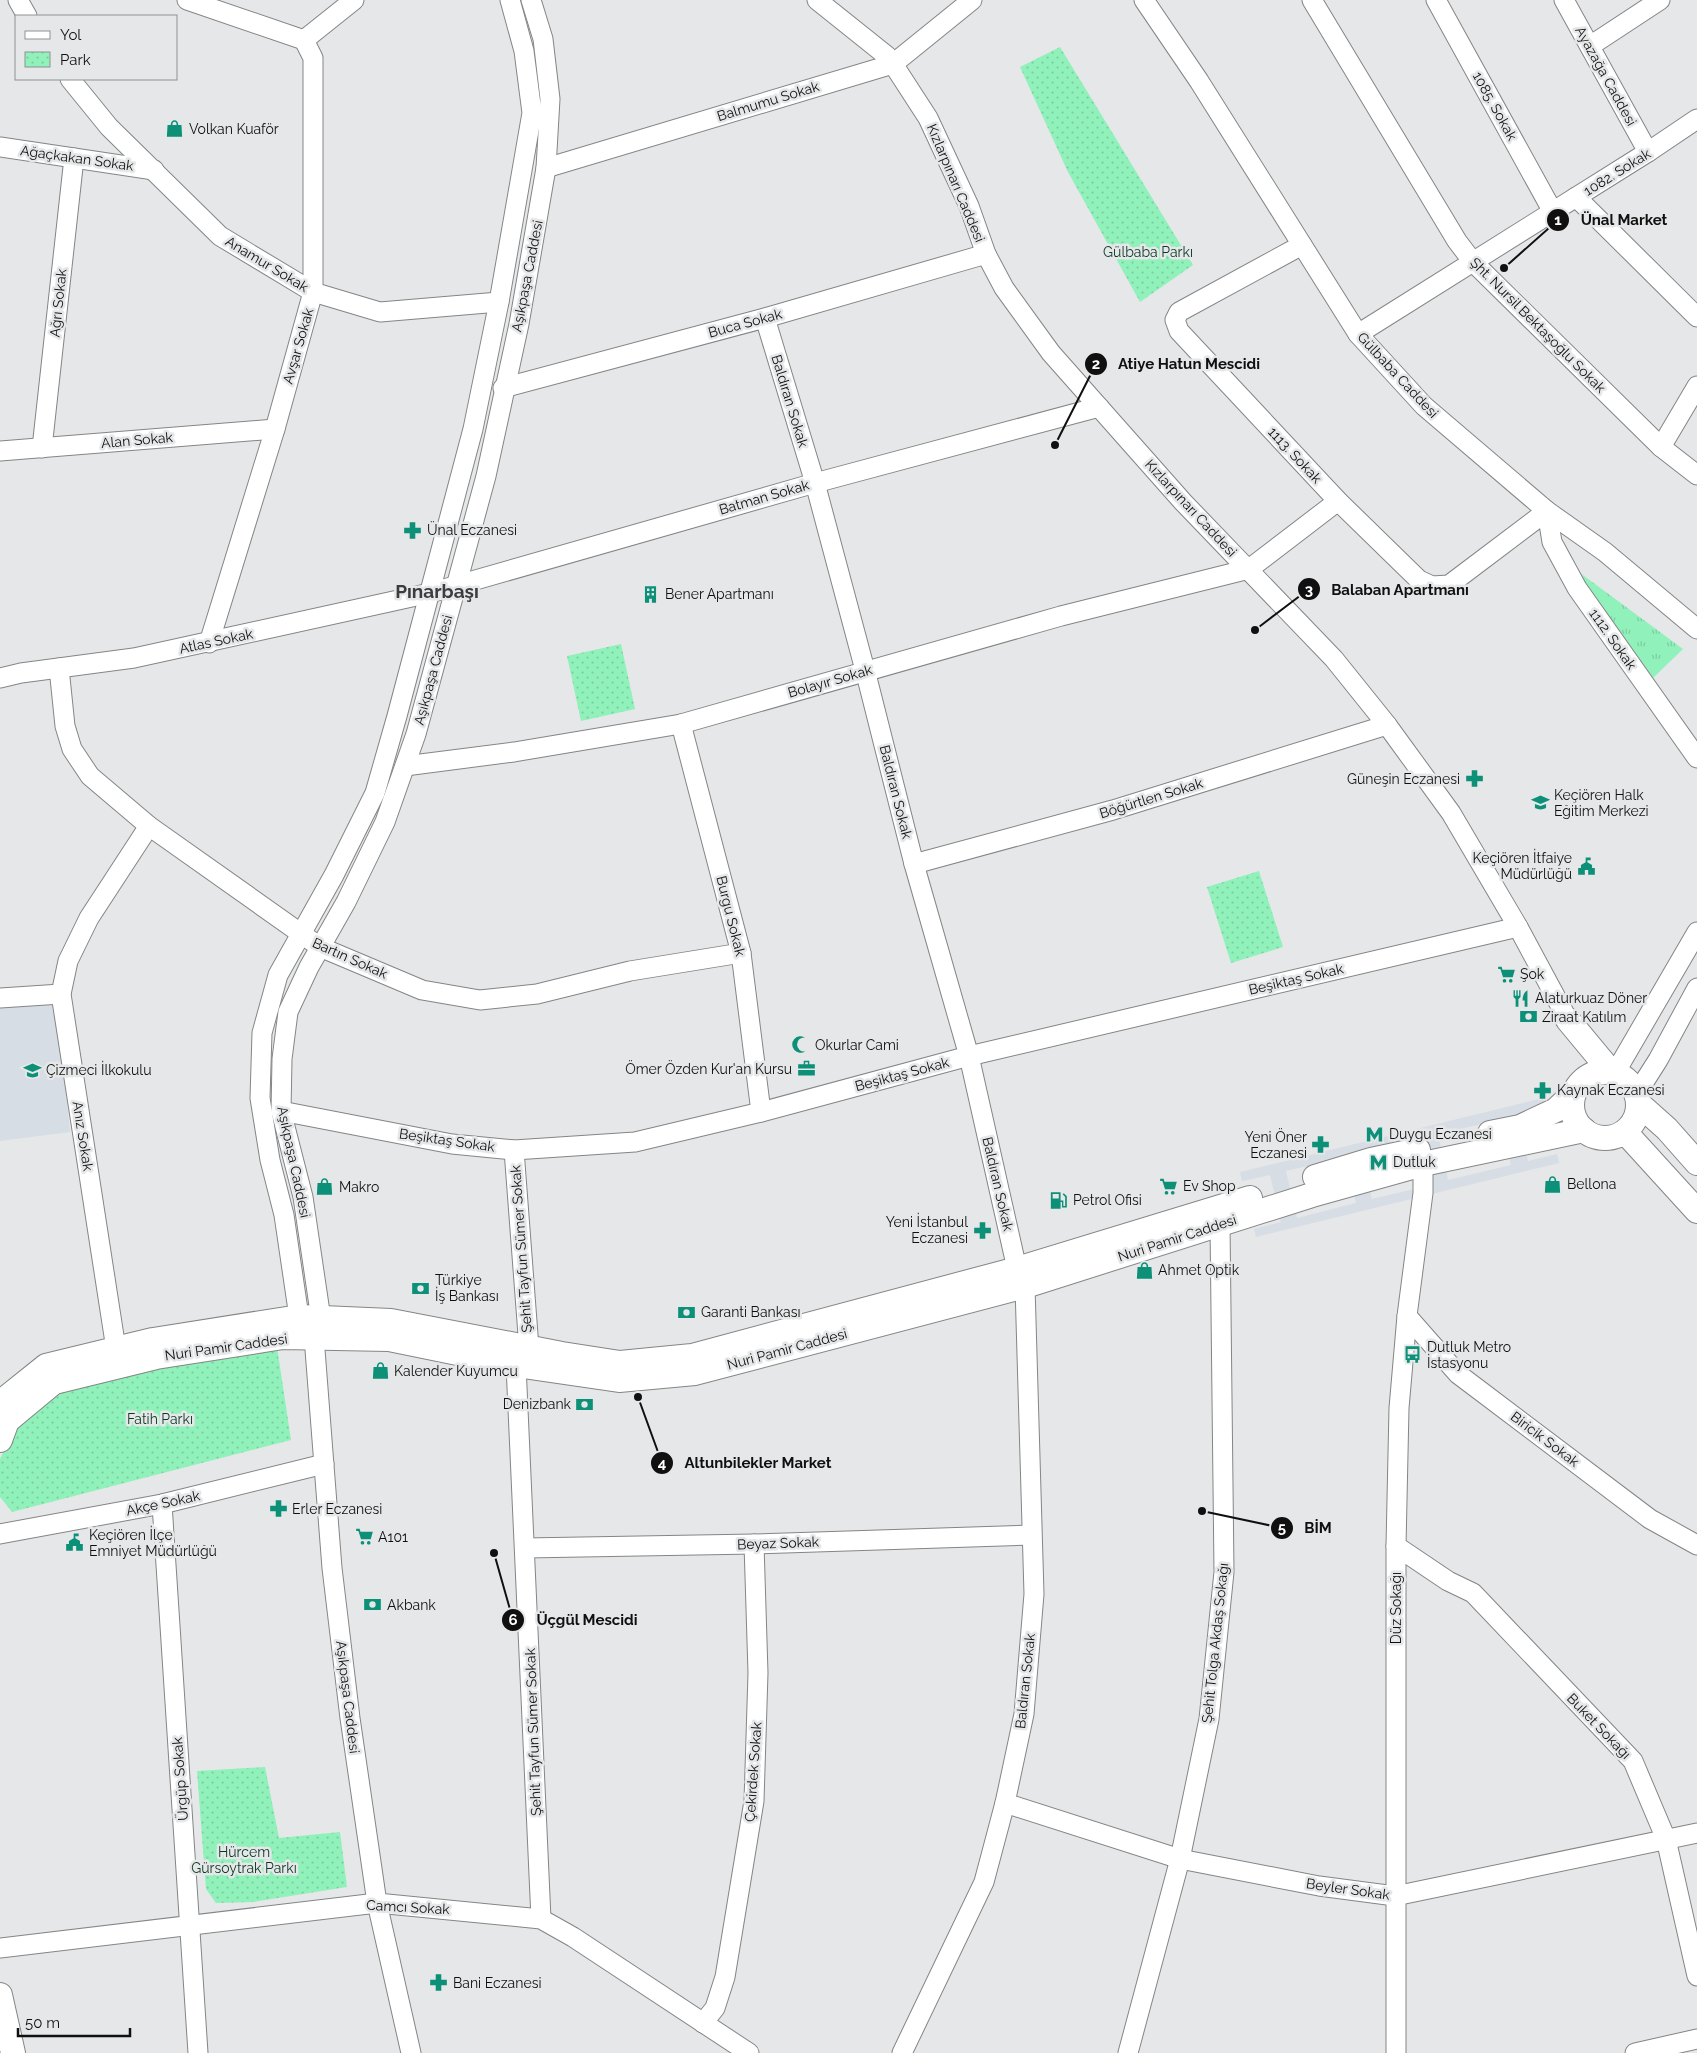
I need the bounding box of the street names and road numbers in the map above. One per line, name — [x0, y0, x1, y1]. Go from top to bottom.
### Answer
street label: Ayazağa Caddesi — [1572, 24, 1640, 128]
street label: 1085. Sokak — [1470, 69, 1521, 144]
street label: Balmumu Sokak — [715, 78, 822, 124]
street label: Kızlarpınarı Caddesi — [924, 121, 988, 245]
street label: Ağaçkakan Sokak — [19, 142, 135, 174]
street label: 1082. Sokak — [1581, 145, 1654, 199]
street label: Aşıkpaşa Caddesi — [508, 219, 546, 333]
street label: Anamur Sokak — [223, 233, 312, 295]
street label: Şht. Nursil Bektaşoğlu Sokak — [1467, 254, 1609, 396]
street label: Ağrı Sokak — [46, 267, 70, 338]
street label: Buca Sokak — [706, 305, 784, 341]
street label: Avşar Sokak — [280, 306, 317, 386]
street label: Gülbaba Caddesi — [1354, 329, 1442, 421]
street label: Baldıran Sokak — [768, 353, 812, 450]
street label: 1113. Sokak — [1265, 424, 1325, 487]
street label: Alan Sokak — [100, 429, 174, 451]
street label: Kızlarpınarı Caddesi — [1142, 456, 1240, 560]
street label: Batman Sokak — [717, 476, 811, 518]
street label: 1112. Sokak — [1586, 605, 1640, 673]
street label: Aşıkpaşa Caddesi — [411, 613, 455, 727]
street label: Atlas Sokak — [178, 625, 255, 657]
street label: Bolayır Sokak — [786, 661, 875, 701]
street label: Baldıran Sokak — [877, 743, 916, 841]
street label: Böğürtlen Sokak — [1097, 775, 1205, 821]
street label: Burgu Sokak — [713, 874, 749, 958]
street label: Bartın Sokak — [310, 934, 391, 982]
street label: Beşiktaş Sokak — [1247, 960, 1345, 998]
street label: Beşiktaş Sokak — [853, 1054, 951, 1094]
street label: Anız Sokak — [70, 1100, 96, 1173]
street label: Aşıkpaşa Caddesi — [274, 1105, 314, 1219]
street label: Beşiktaş Sokak — [398, 1125, 497, 1155]
street label: Baldıran Sokak — [979, 1135, 1017, 1233]
street label: Şehit Tayfun Sümer Sokak — [507, 1164, 535, 1333]
street label: Nuri Pamir Caddesi — [1116, 1211, 1238, 1265]
street label: Nuri Pamir Caddesi — [725, 1325, 849, 1373]
street label: Nuri Pamir Caddesi — [164, 1330, 288, 1364]
street label: Biricik Sokak — [1508, 1408, 1583, 1470]
street label: Akçe Sokak — [125, 1487, 202, 1519]
street label: Beyaz Sokak — [737, 1534, 820, 1552]
street label: Şehit Tolga Akdaş Sokağı — [1199, 1562, 1231, 1724]
street label: Düz Sokağı — [1388, 1572, 1404, 1644]
street label: Baldıran Sokak — [1012, 1632, 1038, 1730]
street label: Aşıkpaşa Caddesi — [333, 1640, 363, 1754]
street label: Şehit Tayfun Sümer Sokak — [522, 1647, 544, 1816]
street label: Buket Sokağı — [1564, 1690, 1634, 1762]
street label: Çekirdek Sokak — [742, 1721, 765, 1823]
street label: Ürgüp Sokak — [167, 1736, 191, 1821]
street label: Beyler Sokak — [1305, 1875, 1391, 1903]
street label: Camcı Sokak — [366, 1897, 451, 1917]

